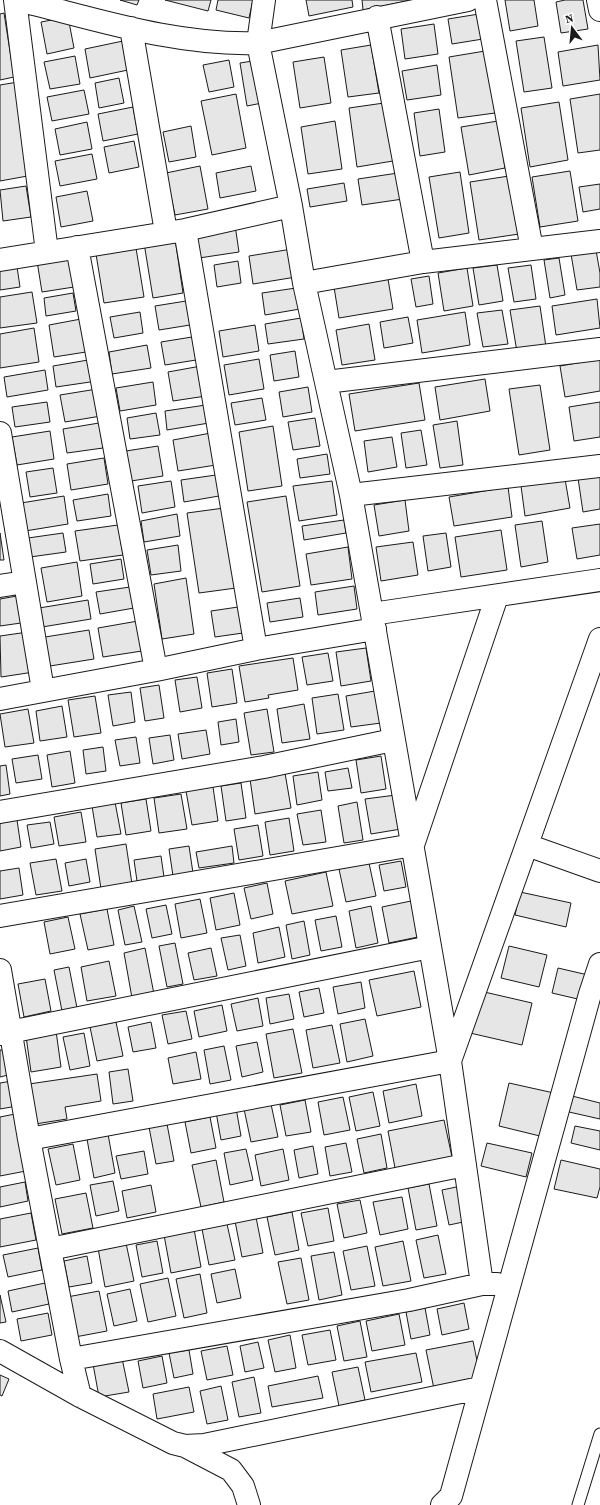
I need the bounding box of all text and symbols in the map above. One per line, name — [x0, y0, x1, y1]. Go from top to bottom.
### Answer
north arrow — [552, 8, 592, 48]
text: N — [563, 11, 575, 27]

